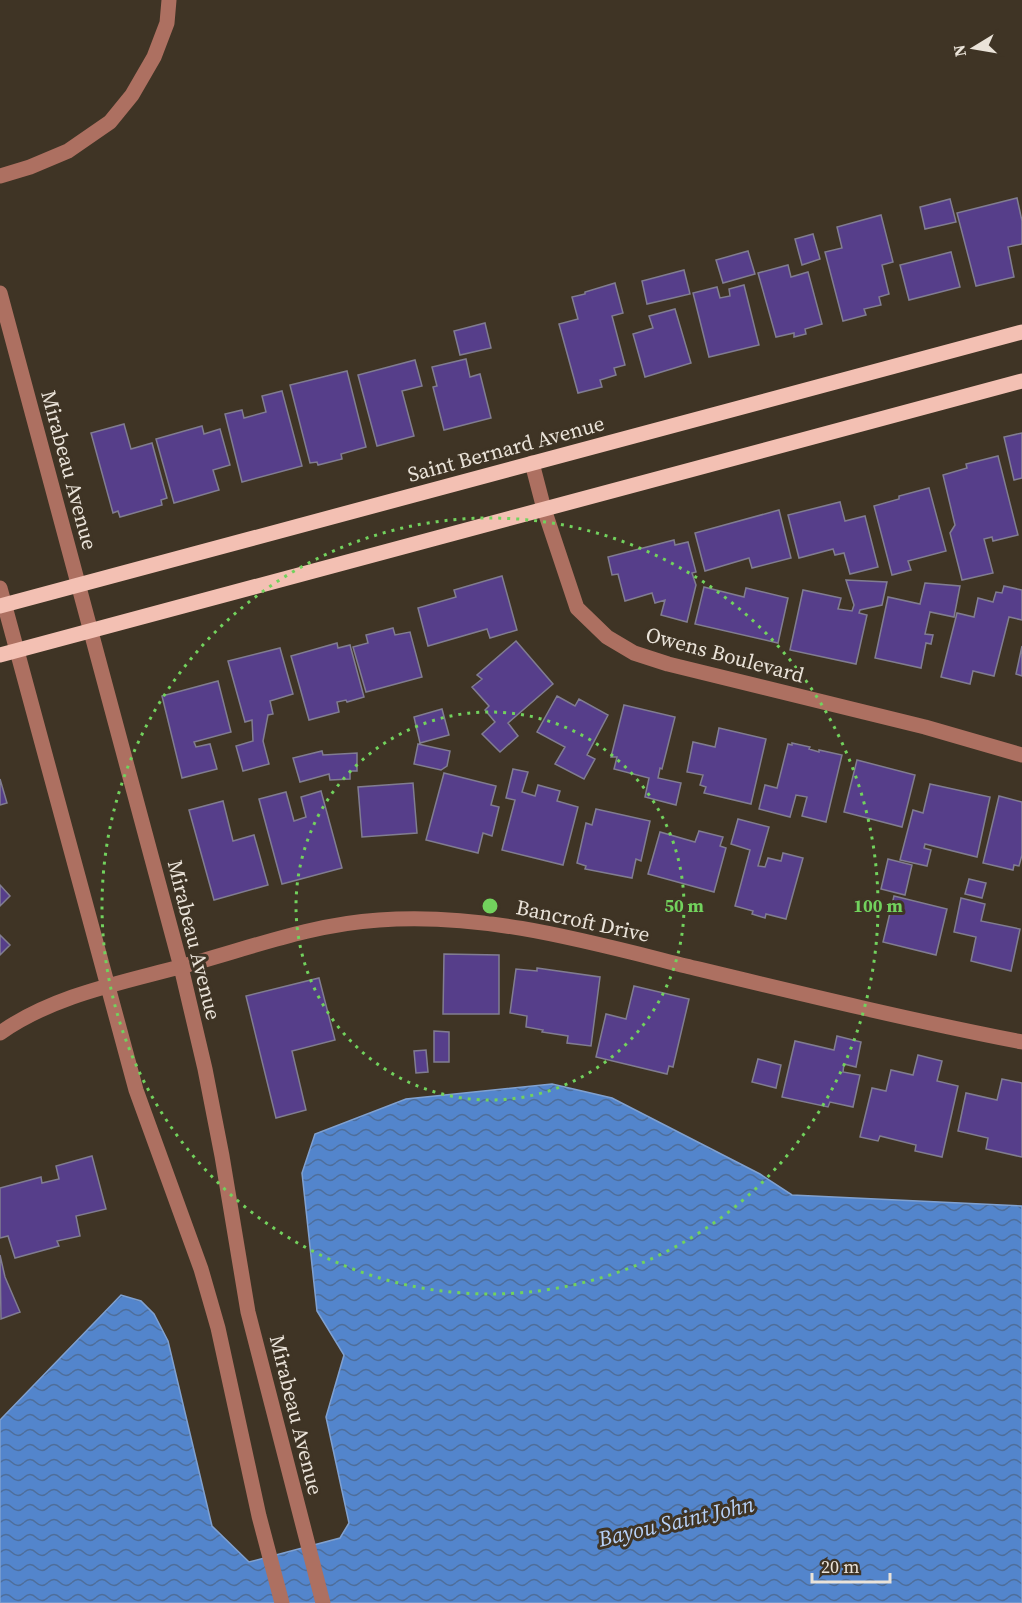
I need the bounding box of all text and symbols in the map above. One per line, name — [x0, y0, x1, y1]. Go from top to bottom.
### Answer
north arrow — [944, 18, 1004, 78]
text: N — [947, 43, 971, 59]
street label: Mirabeau Avenue — [34, 387, 105, 553]
street label: Saint Bernard Avenue — [404, 408, 607, 489]
street label: Owens Boulevard — [643, 619, 808, 690]
street label: Mirabeau Avenue — [161, 857, 228, 1023]
street label: Bancroft Drive — [514, 892, 653, 949]
text: 50 m — [664, 893, 704, 918]
text: 100 m — [853, 893, 903, 918]
centre of rings — [480, 896, 500, 916]
street label: Mirabeau Avenue — [263, 1332, 330, 1498]
water label: Bayou Saint John — [594, 1488, 758, 1554]
scale bar — [812, 1546, 890, 1584]
text: 20 m — [821, 1554, 859, 1579]

